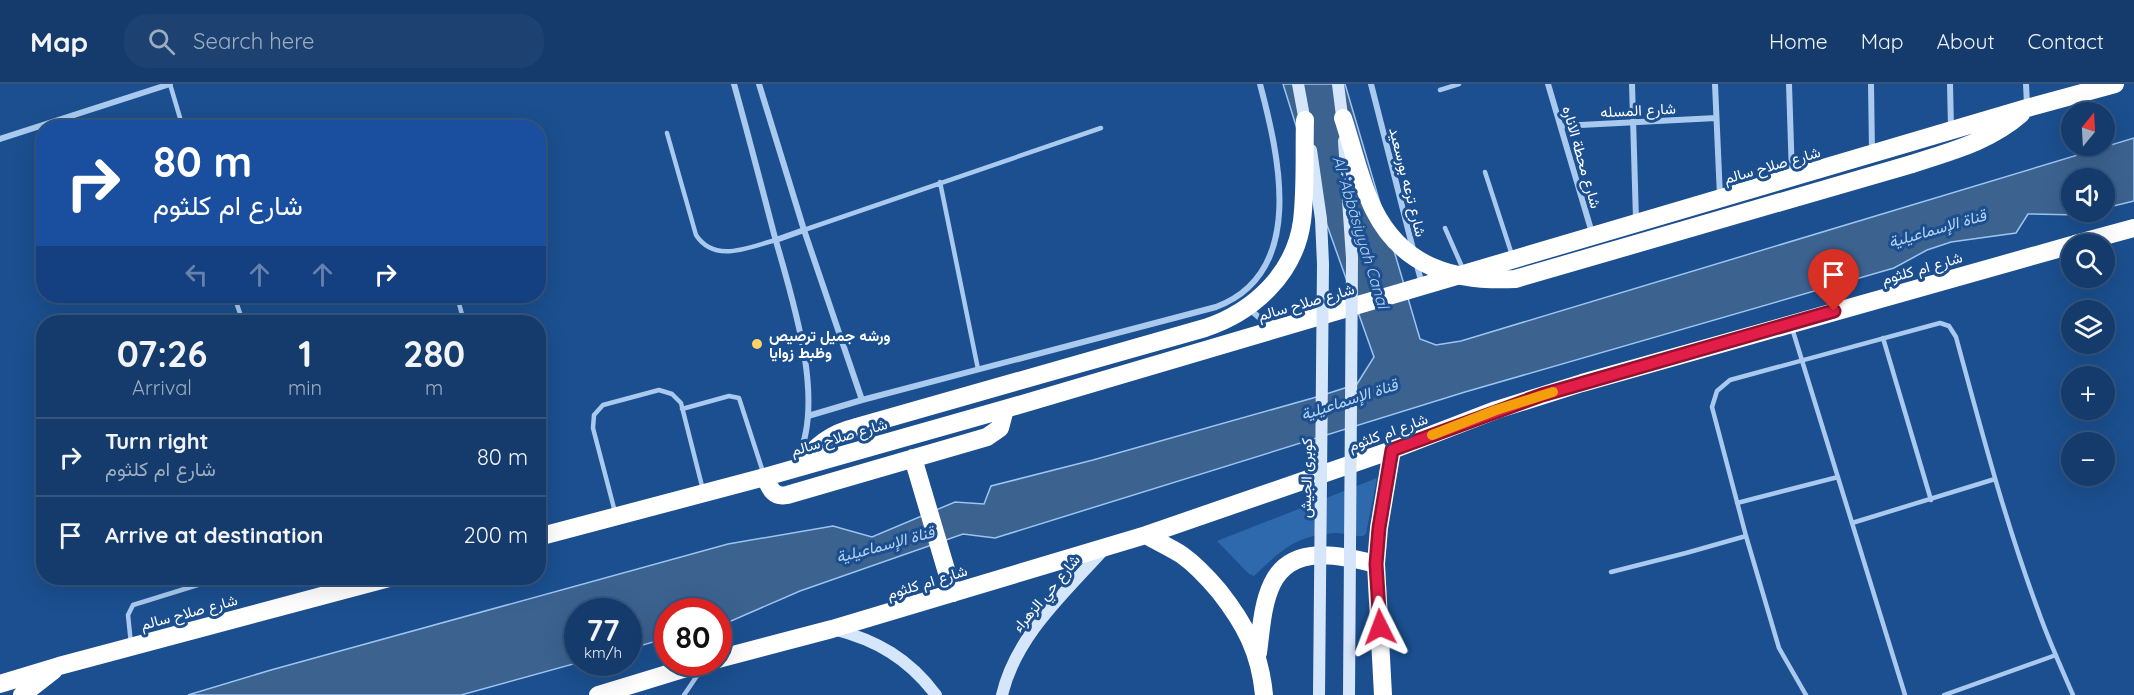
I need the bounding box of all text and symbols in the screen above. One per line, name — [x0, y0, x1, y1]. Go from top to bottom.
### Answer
search box — [124, 14, 544, 68]
text: Map — [30, 24, 88, 59]
icon: search — [145, 25, 178, 58]
text: Search here — [193, 27, 315, 55]
text: Home — [1769, 28, 1828, 54]
text: Map — [1861, 28, 1904, 54]
text: About — [1937, 28, 1995, 54]
text: Contact — [2028, 28, 2104, 54]
street label: شارع المسله — [1600, 99, 1677, 123]
north arrow — [2061, 102, 2115, 156]
map controls — [2061, 102, 2115, 486]
street label: شارع محطة الاناره — [1556, 104, 1606, 211]
street label: شارع ترعه بورسعيد — [1383, 125, 1431, 239]
text: 80 m — [153, 135, 252, 188]
street label: شارع صلاح سالم — [1722, 142, 1823, 190]
icon: right — [54, 144, 132, 222]
water label: Al-ʿAbbāsiyyah Canal — [1328, 153, 1394, 313]
button: sound — [2061, 168, 2115, 222]
text: شارع ام كلثوم — [153, 188, 303, 222]
water label: قناة الإسماعيلية — [1886, 204, 1990, 252]
button: search — [2061, 234, 2115, 288]
street label: شارع ام كلثوم — [1879, 247, 1965, 291]
pin — [1808, 249, 1859, 311]
icon: left — [180, 258, 213, 291]
icon: ahead — [243, 258, 276, 291]
icon: ahead — [306, 258, 339, 291]
icon: right — [369, 258, 402, 291]
icon: arrive — [1817, 258, 1850, 291]
street label: شارع صلاح سالم — [1256, 279, 1357, 327]
button: layers — [2061, 300, 2115, 354]
place label: ورشه جميل ترصيص وظبط زوايا — [769, 326, 890, 362]
text: 07:26 — [117, 331, 207, 376]
text: 1 — [298, 331, 312, 376]
text: 280 — [403, 331, 465, 376]
marker: ورشه جميل ترصيص وظبط زوايا — [750, 337, 764, 351]
button: + — [2061, 366, 2115, 420]
water label: قناة الإسماعيلية — [1298, 373, 1402, 425]
text: Arrival — [132, 375, 192, 400]
text: min — [288, 375, 322, 400]
text: m — [425, 375, 443, 400]
street label: شارع ام كلثوم — [1346, 409, 1431, 457]
street label: شارع صلاح سالم — [789, 414, 890, 462]
text: Turn right — [105, 427, 209, 455]
button: − — [2061, 432, 2115, 486]
street label: كوبرى الجيش — [1296, 437, 1317, 518]
icon: right — [54, 441, 87, 474]
text: 80 m — [477, 443, 528, 471]
text: شارع ام كلثوم — [105, 456, 216, 481]
icon: arrive — [54, 519, 87, 552]
text: Arrive at destination — [105, 521, 323, 549]
text: 200 m — [464, 521, 528, 549]
water label: قناة الإسماعيلية — [834, 521, 938, 568]
street label: شارع حي الزهراء — [1008, 550, 1087, 638]
street label: شارع ام كلثوم — [884, 561, 970, 605]
street label: شارع صلاح سالم — [138, 590, 240, 636]
position arrow — [1348, 595, 1412, 659]
speed limit sign: 80 — [654, 598, 732, 676]
text: 77 — [587, 611, 619, 649]
text: km/h — [584, 643, 622, 662]

